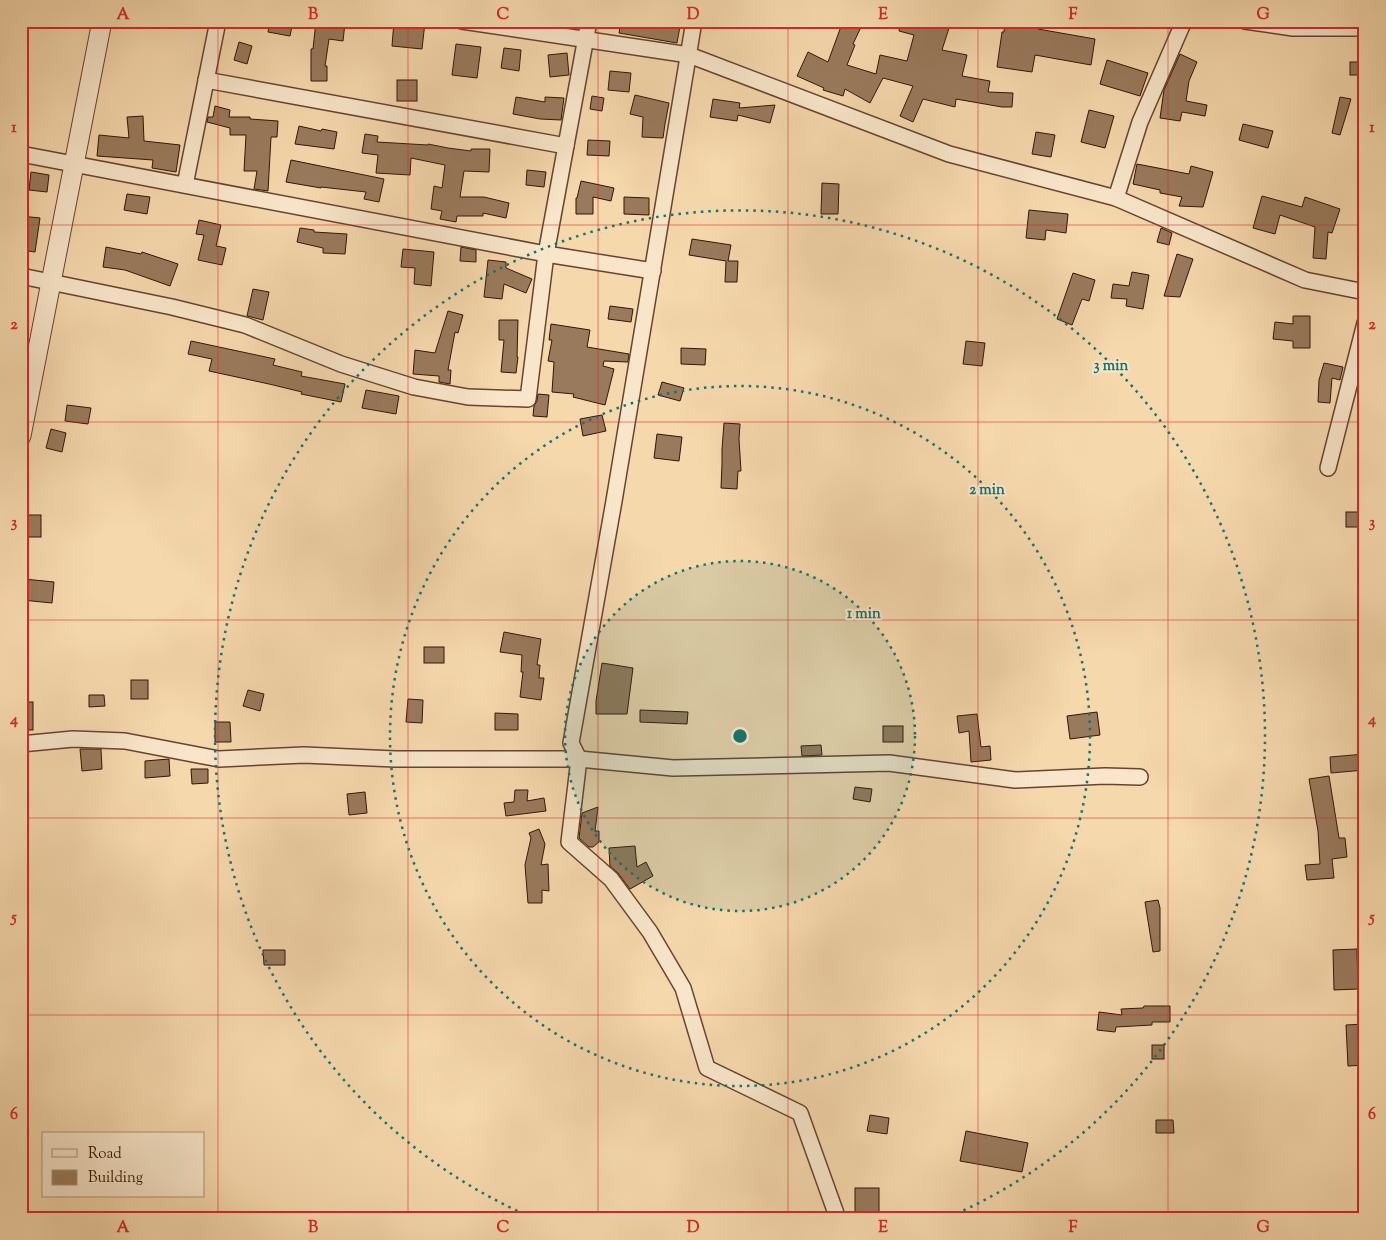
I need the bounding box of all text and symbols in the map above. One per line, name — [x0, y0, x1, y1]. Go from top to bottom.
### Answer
text: A — [117, 4, 130, 27]
text: B — [308, 4, 318, 27]
text: C — [497, 4, 510, 27]
text: D — [687, 4, 700, 27]
text: E — [878, 4, 888, 27]
text: F — [1069, 4, 1078, 27]
text: G — [1256, 4, 1270, 27]
text: 1 — [11, 117, 17, 140]
text: 1 — [1369, 117, 1375, 140]
text: 2 — [10, 314, 18, 337]
text: 2 — [1368, 314, 1376, 337]
text: 3 min — [1094, 356, 1129, 377]
text: 2 min — [969, 480, 1005, 501]
text: 3 — [11, 512, 18, 535]
text: 3 — [1369, 512, 1376, 535]
text: 1 min — [847, 604, 881, 625]
text: 4 — [9, 709, 18, 732]
text: 4 — [1367, 709, 1376, 732]
centre of rings — [731, 727, 749, 745]
text: 5 — [9, 907, 17, 930]
text: 5 — [1367, 907, 1375, 930]
text: 6 — [10, 1104, 18, 1127]
text: 6 — [1368, 1104, 1376, 1127]
legend — [42, 1132, 205, 1198]
text: Road — [88, 1144, 122, 1165]
text: Building — [88, 1168, 143, 1189]
text: A — [117, 1217, 130, 1240]
text: B — [308, 1217, 318, 1240]
text: C — [497, 1217, 510, 1240]
text: D — [687, 1217, 700, 1240]
text: E — [878, 1217, 888, 1240]
text: F — [1069, 1217, 1078, 1240]
text: G — [1256, 1217, 1270, 1240]

